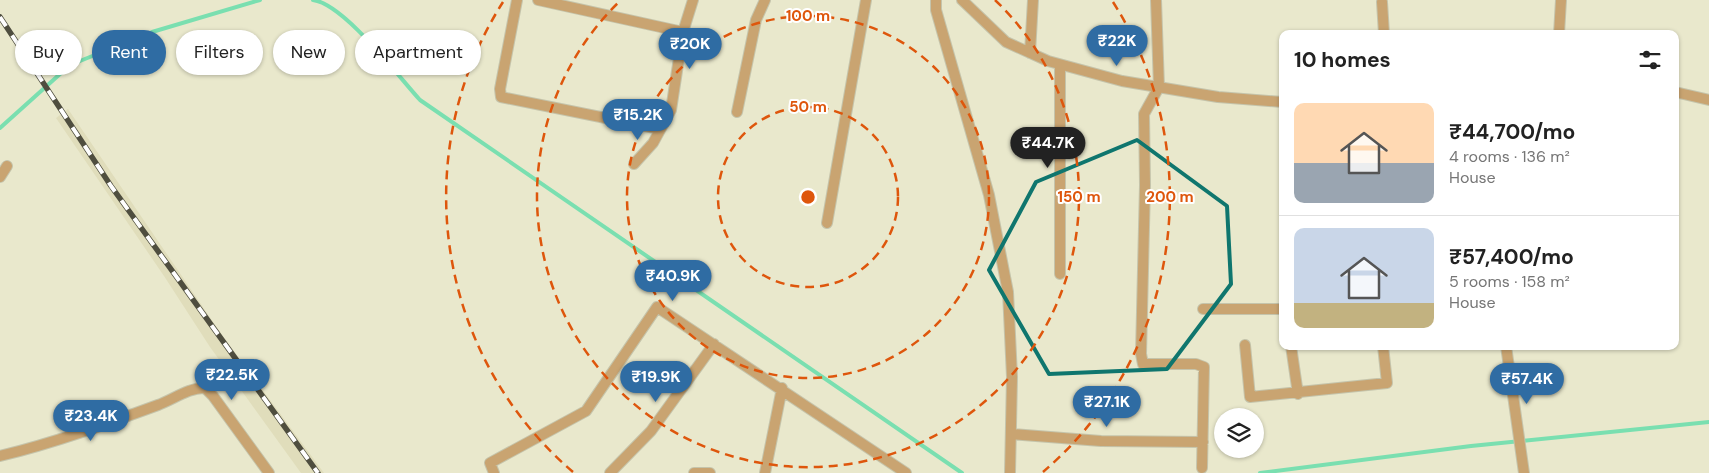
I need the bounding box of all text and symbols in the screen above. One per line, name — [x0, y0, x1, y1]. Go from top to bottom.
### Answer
text: 100 m — [786, 6, 830, 26]
pin: ₹22K — [1087, 24, 1147, 67]
pin: ₹20K — [660, 28, 720, 70]
chip: Buy — [15, 30, 82, 75]
chip: Rent — [92, 30, 166, 75]
chip: Filters — [176, 30, 263, 75]
chip: New — [273, 30, 345, 75]
chip: Apartment — [355, 30, 481, 75]
text: ₹22K — [1098, 30, 1136, 51]
text: ₹20K — [670, 33, 710, 54]
text: 10 homes — [1294, 46, 1391, 74]
icon: filters — [1636, 46, 1664, 74]
text: 50 m — [789, 97, 827, 117]
pin: ₹15.2K — [597, 98, 679, 141]
text: ₹15.2K — [613, 104, 663, 125]
text: ₹44,700/mo — [1449, 118, 1575, 146]
icon: home — [1334, 123, 1394, 183]
pin: ₹44.7K — [1007, 126, 1089, 169]
text: ₹44.7K — [1021, 132, 1075, 153]
text: 4 rooms · 136 m² — [1449, 146, 1570, 167]
text: House — [1449, 167, 1496, 188]
text: 150 m — [1058, 187, 1101, 207]
text: 200 m — [1146, 187, 1194, 207]
centre of rings — [799, 188, 817, 206]
text: ₹57,400/mo — [1449, 243, 1574, 271]
icon: home — [1334, 248, 1394, 308]
pin: ₹40.9K — [632, 260, 714, 302]
text: ₹40.9K — [645, 265, 701, 286]
text: 5 rooms · 158 m² — [1449, 271, 1570, 292]
text: House — [1449, 292, 1496, 313]
pin: ₹22.5K — [191, 358, 273, 401]
pin: ₹19.9K — [615, 360, 697, 403]
pin: ₹57.4K — [1486, 362, 1568, 405]
text: ₹22.5K — [206, 364, 258, 385]
text: ₹19.9K — [631, 366, 681, 387]
text: ₹57.4K — [1501, 368, 1553, 389]
pin: ₹27.1K — [1066, 386, 1148, 428]
text: ₹27.1K — [1084, 391, 1130, 412]
pin: ₹23.4K — [50, 400, 132, 442]
text: ₹23.4K — [64, 405, 118, 426]
map controls — [1214, 408, 1264, 458]
button: layers — [1214, 408, 1264, 458]

